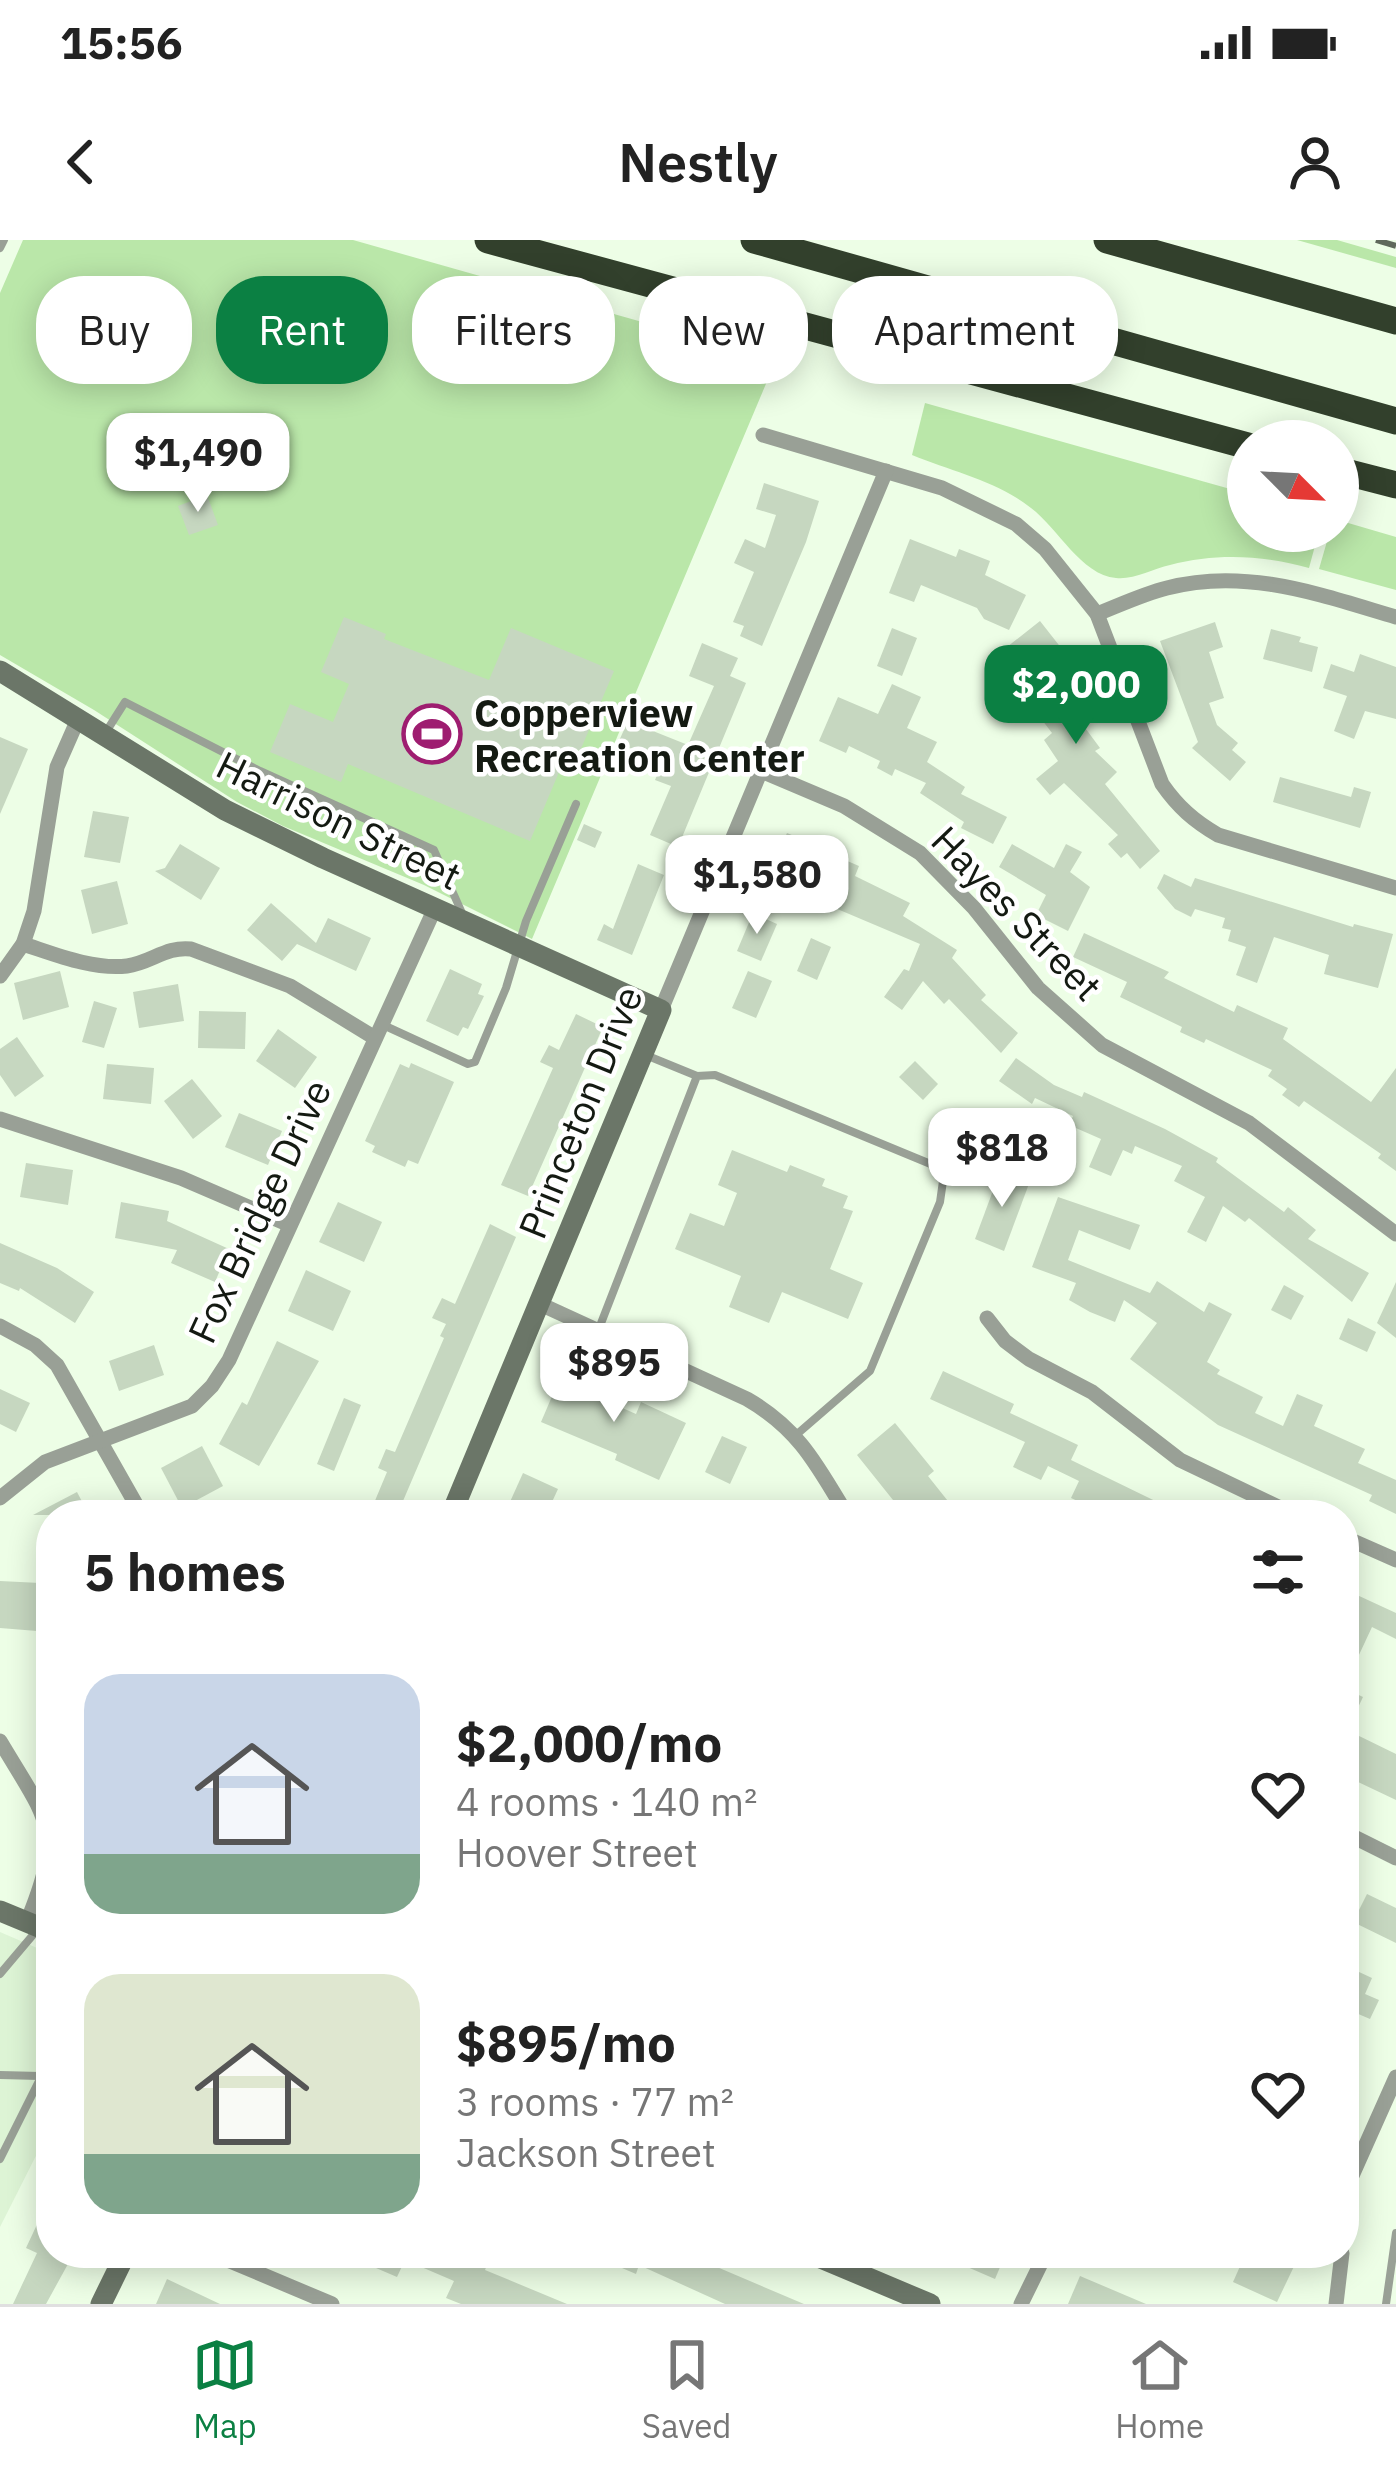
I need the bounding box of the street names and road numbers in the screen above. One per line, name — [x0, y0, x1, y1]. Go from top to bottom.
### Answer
street label: Harrison Street — [208, 739, 470, 901]
street label: Hayes Street — [921, 815, 1113, 1011]
street label: Princeton Drive — [506, 978, 654, 1246]
street label: Fox Bridge Drive — [176, 1071, 342, 1351]

